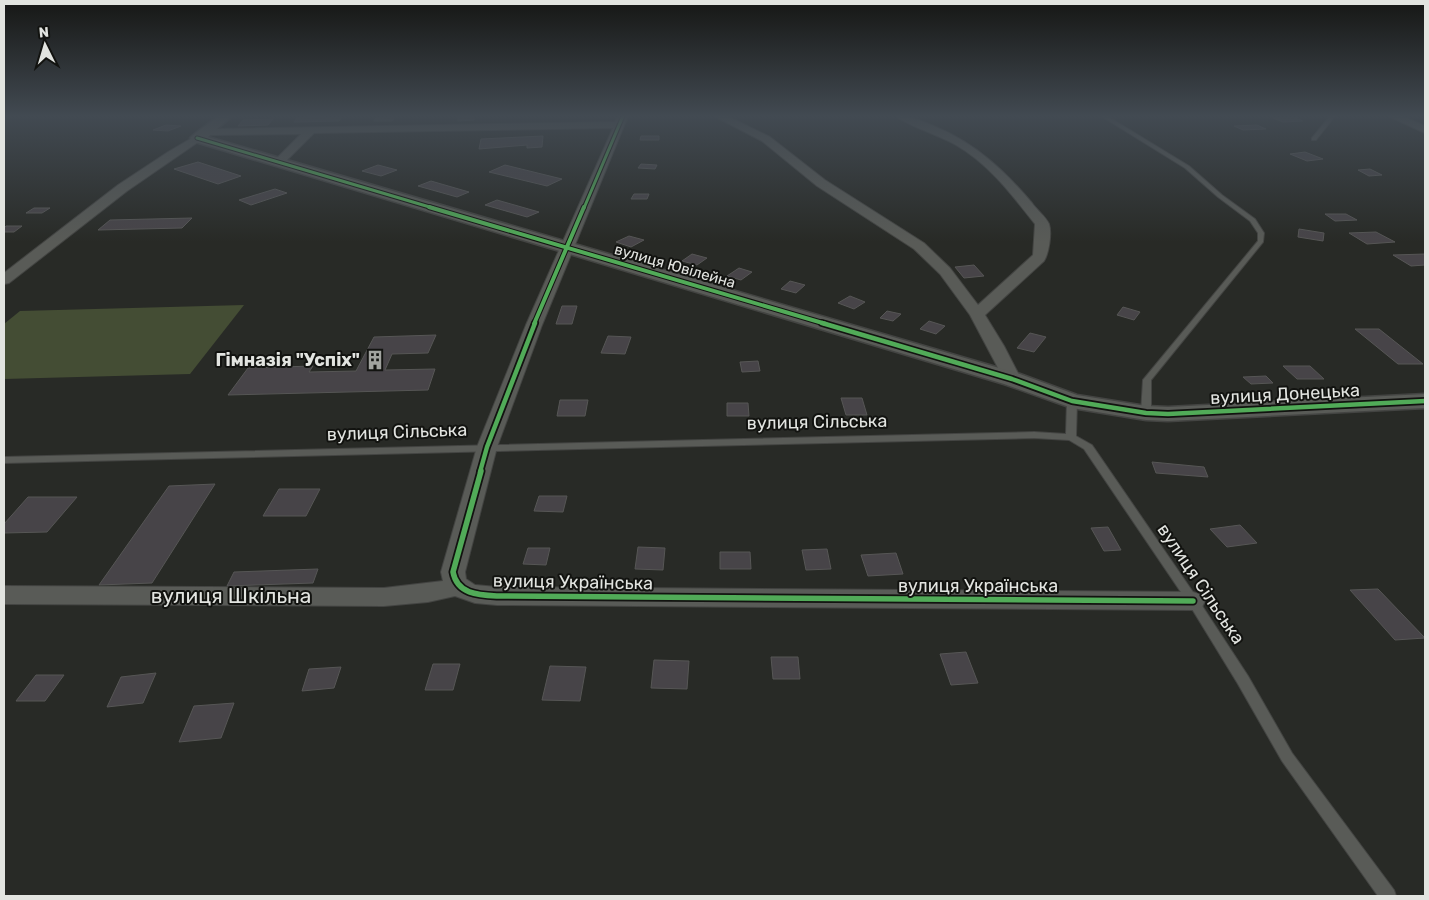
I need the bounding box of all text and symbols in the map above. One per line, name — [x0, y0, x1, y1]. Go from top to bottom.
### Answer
north arrow — [20, 20, 70, 70]
text: N — [38, 24, 50, 41]
street label: вулиця Ювілейна — [612, 240, 738, 292]
place label: Гімназія "Успіх" — [215, 349, 360, 371]
building icon: Гімназія "Успіх" — [364, 349, 386, 371]
street label: вулиця Донецька — [1210, 379, 1360, 409]
street label: вулиця Сільська — [747, 410, 887, 434]
street label: вулиця Сільська — [326, 419, 468, 445]
street label: вулиця Сільська — [1153, 520, 1249, 648]
street label: вулиця Українська — [493, 570, 653, 594]
street label: вулиця Українська — [898, 575, 1058, 597]
street label: вулиця Шкільна — [151, 583, 311, 608]

